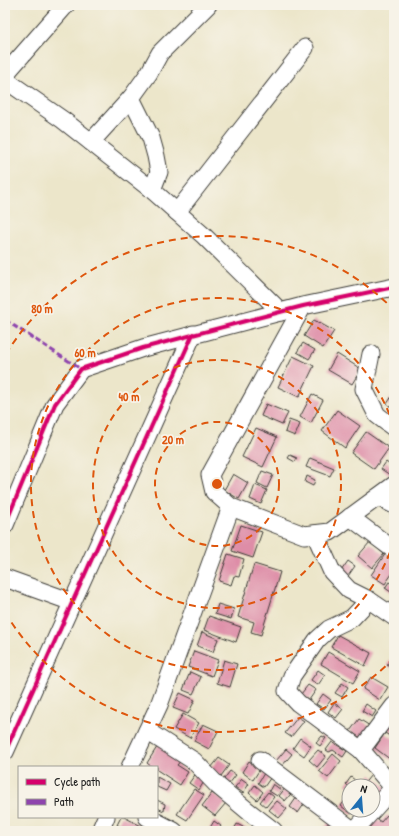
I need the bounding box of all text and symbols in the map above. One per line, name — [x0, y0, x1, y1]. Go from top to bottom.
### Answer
text: 80 m — [31, 300, 53, 317]
text: 60 m — [74, 344, 96, 361]
text: 40 m — [119, 388, 139, 405]
text: 20 m — [162, 431, 184, 448]
centre of rings — [210, 477, 224, 491]
legend — [18, 766, 158, 818]
text: Cycle path — [54, 773, 100, 790]
north arrow — [341, 778, 381, 818]
text: N — [359, 781, 369, 796]
text: Path — [54, 793, 74, 810]

